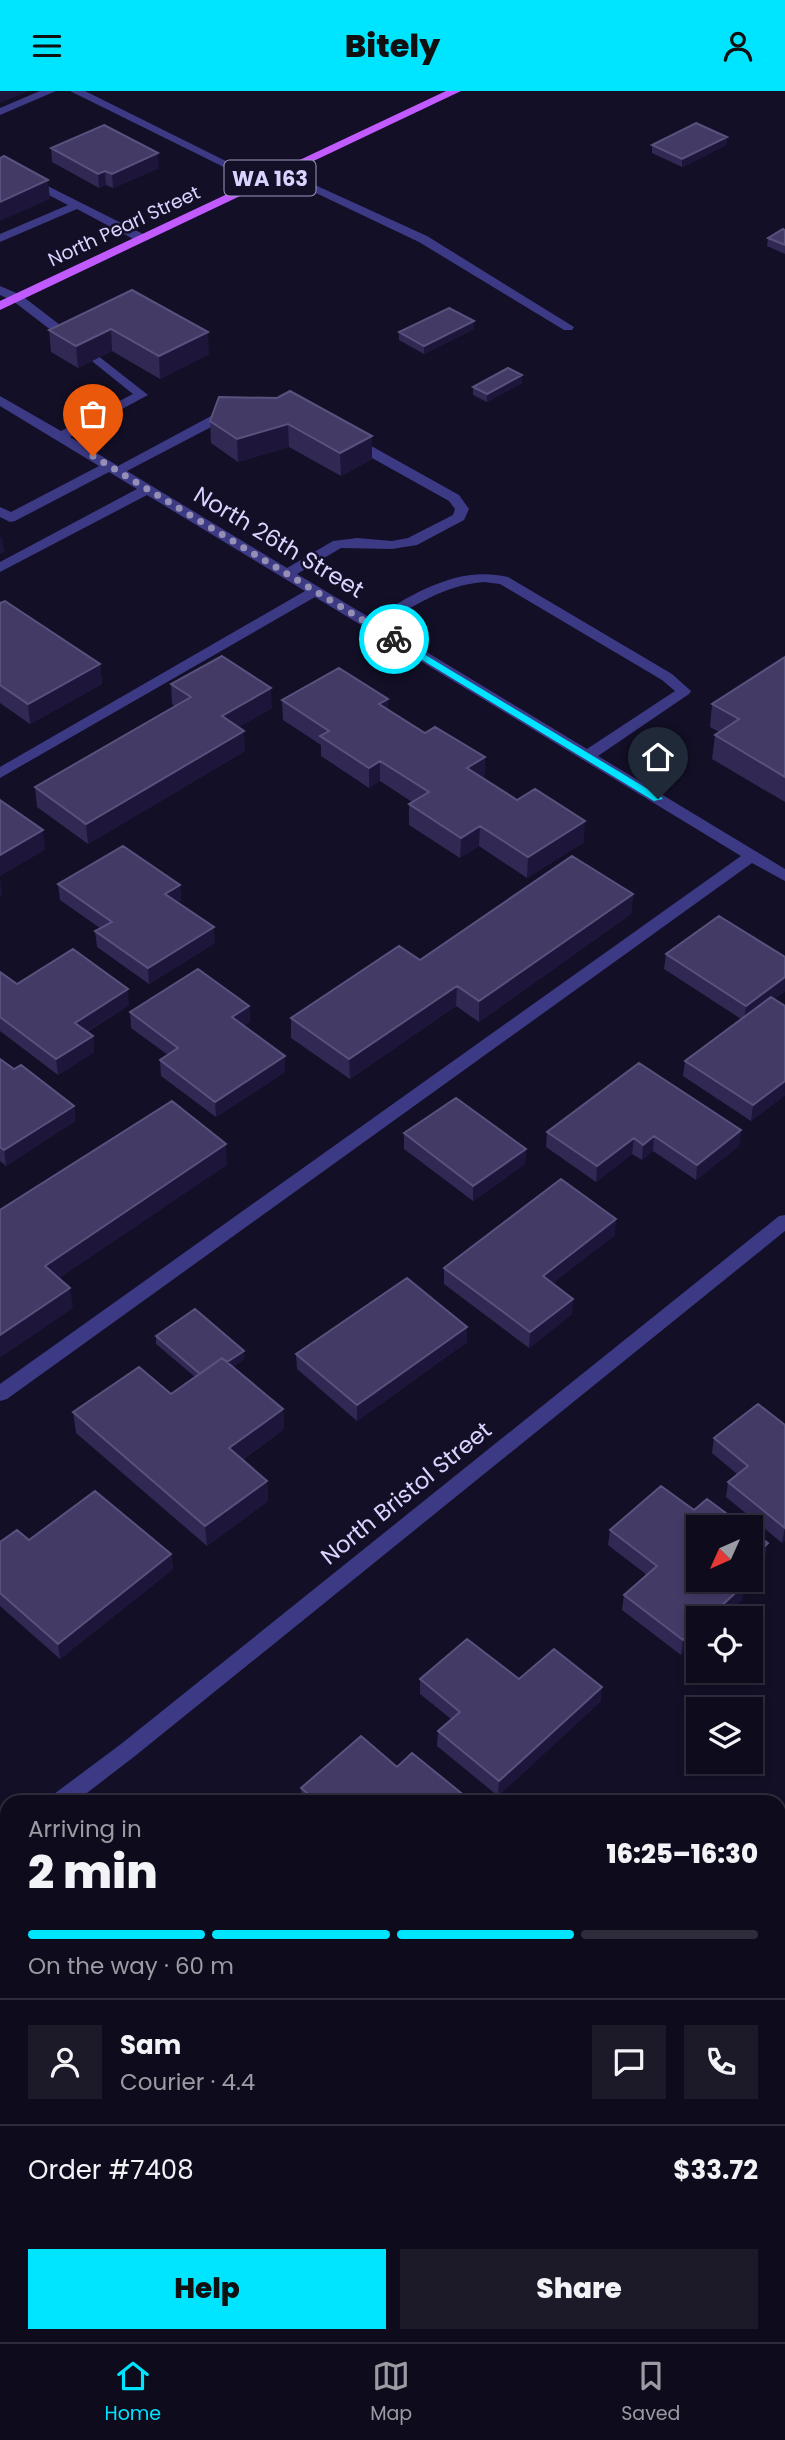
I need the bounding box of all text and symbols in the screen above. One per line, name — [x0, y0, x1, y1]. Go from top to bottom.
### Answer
text: Bitely — [345, 23, 440, 68]
icon: menu — [28, 27, 66, 65]
icon: person — [719, 27, 757, 65]
road number: WA 163 — [224, 161, 316, 195]
street label: North Pearl Street — [44, 179, 204, 273]
pin — [63, 384, 123, 456]
icon: bag — [74, 395, 112, 433]
street label: North 26th Street — [188, 479, 370, 605]
courier — [359, 604, 429, 674]
icon: bike — [375, 620, 413, 658]
pin — [628, 727, 688, 799]
icon: home — [639, 738, 677, 776]
street label: North Bristol Street — [314, 1414, 498, 1572]
north arrow — [686, 1515, 763, 1593]
map controls — [686, 1515, 763, 1774]
button: locate — [686, 1606, 763, 1683]
button: layers — [686, 1697, 763, 1774]
text: Arriving in — [28, 1813, 142, 1845]
text: 16:25–16:30 — [606, 1836, 758, 1872]
text: 2 min — [28, 1840, 158, 1904]
text: On the way · 60 m — [28, 1950, 234, 1982]
button: person — [28, 2025, 102, 2099]
button: chat — [592, 2025, 666, 2099]
button: phone — [684, 2025, 758, 2099]
text: Sam — [120, 2027, 181, 2063]
text: Courier · 4.4 — [120, 2066, 255, 2098]
text: Order #7408 — [28, 2152, 194, 2188]
text: $33.72 — [673, 2152, 758, 2188]
button: Help — [28, 2249, 386, 2329]
button: Share — [400, 2249, 758, 2329]
tab: Home — [104, 2357, 161, 2428]
tab: Map — [370, 2357, 412, 2428]
tab: Saved — [621, 2357, 680, 2428]

